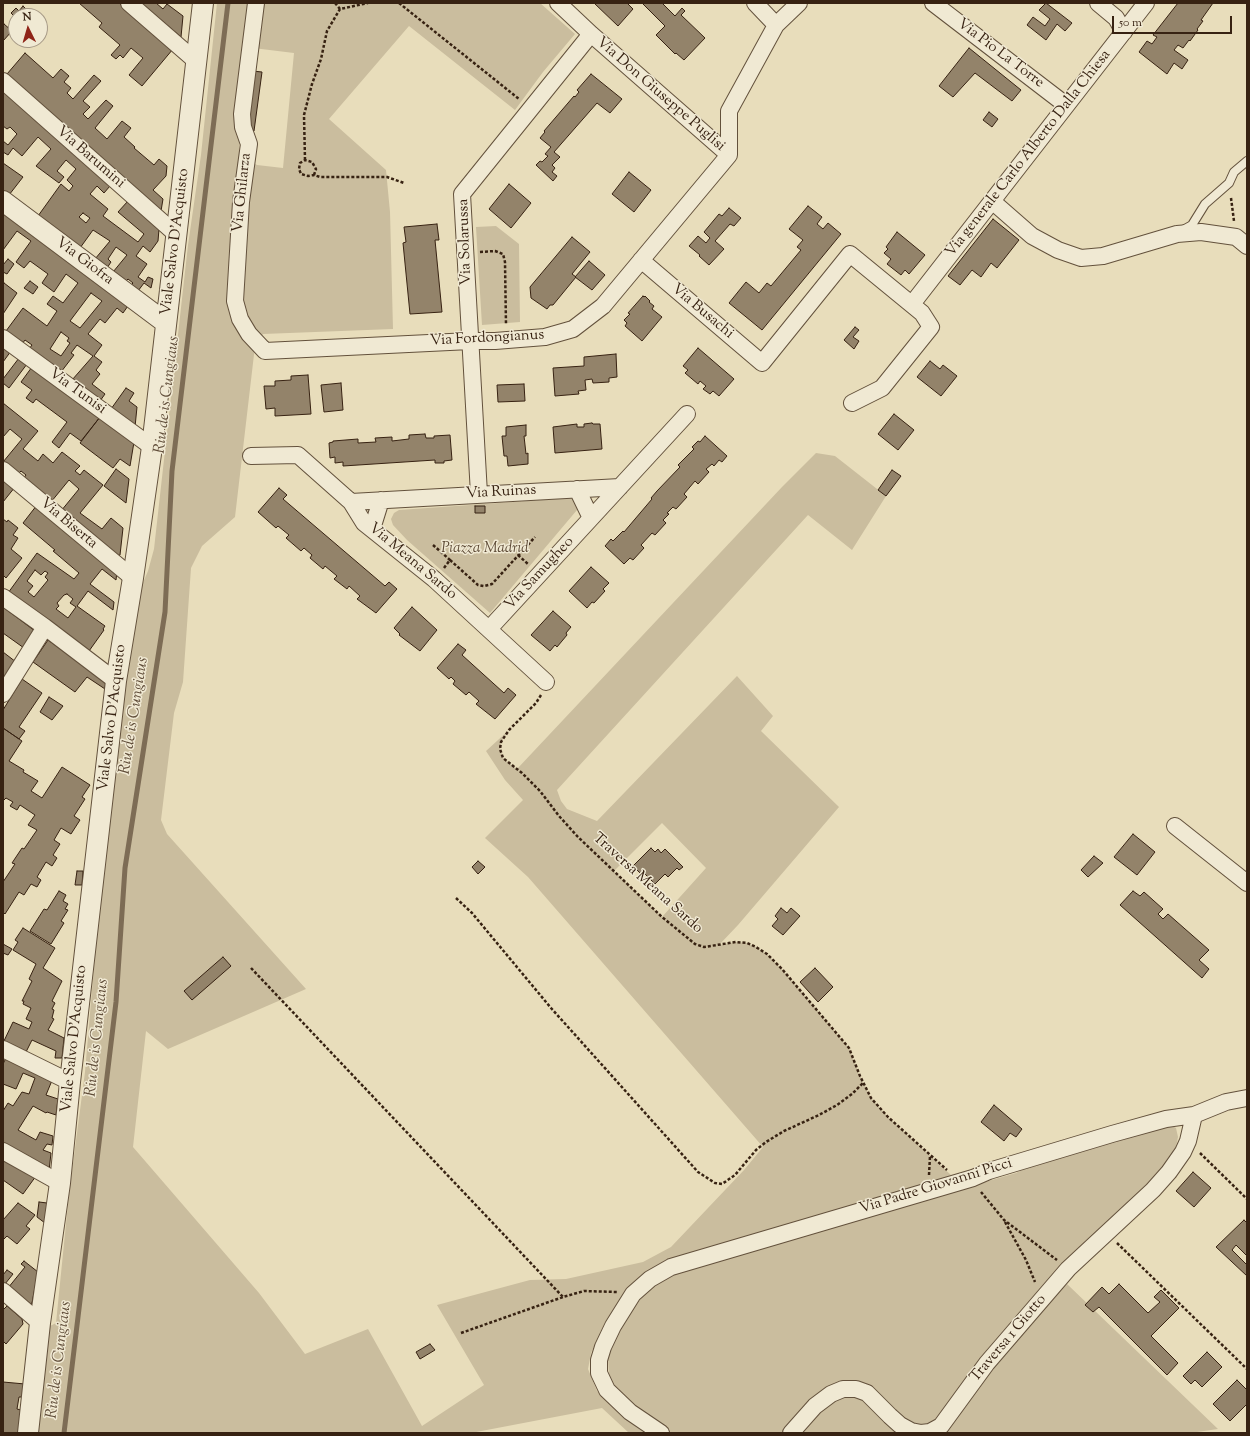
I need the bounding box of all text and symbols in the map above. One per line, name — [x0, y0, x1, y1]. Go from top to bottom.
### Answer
north arrow — [8, 8, 48, 48]
scale bar — [1114, 8, 1234, 34]
text: N — [22, 9, 32, 25]
text: 50 m — [1119, 14, 1142, 32]
street label: Via Pio La Torre — [953, 15, 1047, 93]
street label: Via Don Giuseppe Puglisi — [592, 34, 728, 156]
street label: Via generale Carlo Alberto Dalla Chiesa — [943, 47, 1115, 261]
street label: Via Barumini — [52, 123, 128, 193]
street label: Via Ghilarza — [230, 152, 256, 234]
street label: Viale Salvo D'Acquisto — [158, 167, 194, 317]
street label: Via Solarussa — [455, 198, 477, 286]
street label: Via Giofra — [51, 234, 117, 290]
street label: Via Busachi — [667, 281, 737, 343]
street label: Via Fordongianus — [429, 327, 545, 351]
water label: Riu de is Cungiaus — [151, 335, 185, 455]
street label: Via Tunisi — [45, 365, 109, 419]
street label: Via Ruinas — [465, 482, 537, 504]
street label: Via Biserta — [35, 495, 101, 553]
street label: Via Meana Sardo — [364, 520, 460, 604]
street label: Via Samugheo — [502, 534, 578, 614]
park label: Piazza Madrid — [441, 540, 529, 558]
street label: Viale Salvo D'Acquisto — [95, 643, 131, 793]
water label: Riu de is Cungiaus — [116, 656, 154, 776]
street label: Traversa Meana Sardo — [588, 830, 706, 938]
street label: Viale Salvo D'Acquisto — [58, 964, 92, 1114]
water label: Riu de is Cungiaus — [82, 978, 114, 1098]
street label: Via Padre Giovanni Picci — [857, 1155, 1015, 1219]
street label: Traversa 1 Giotto — [967, 1291, 1051, 1387]
water label: Riu de is Cungiaus — [43, 1300, 77, 1420]

